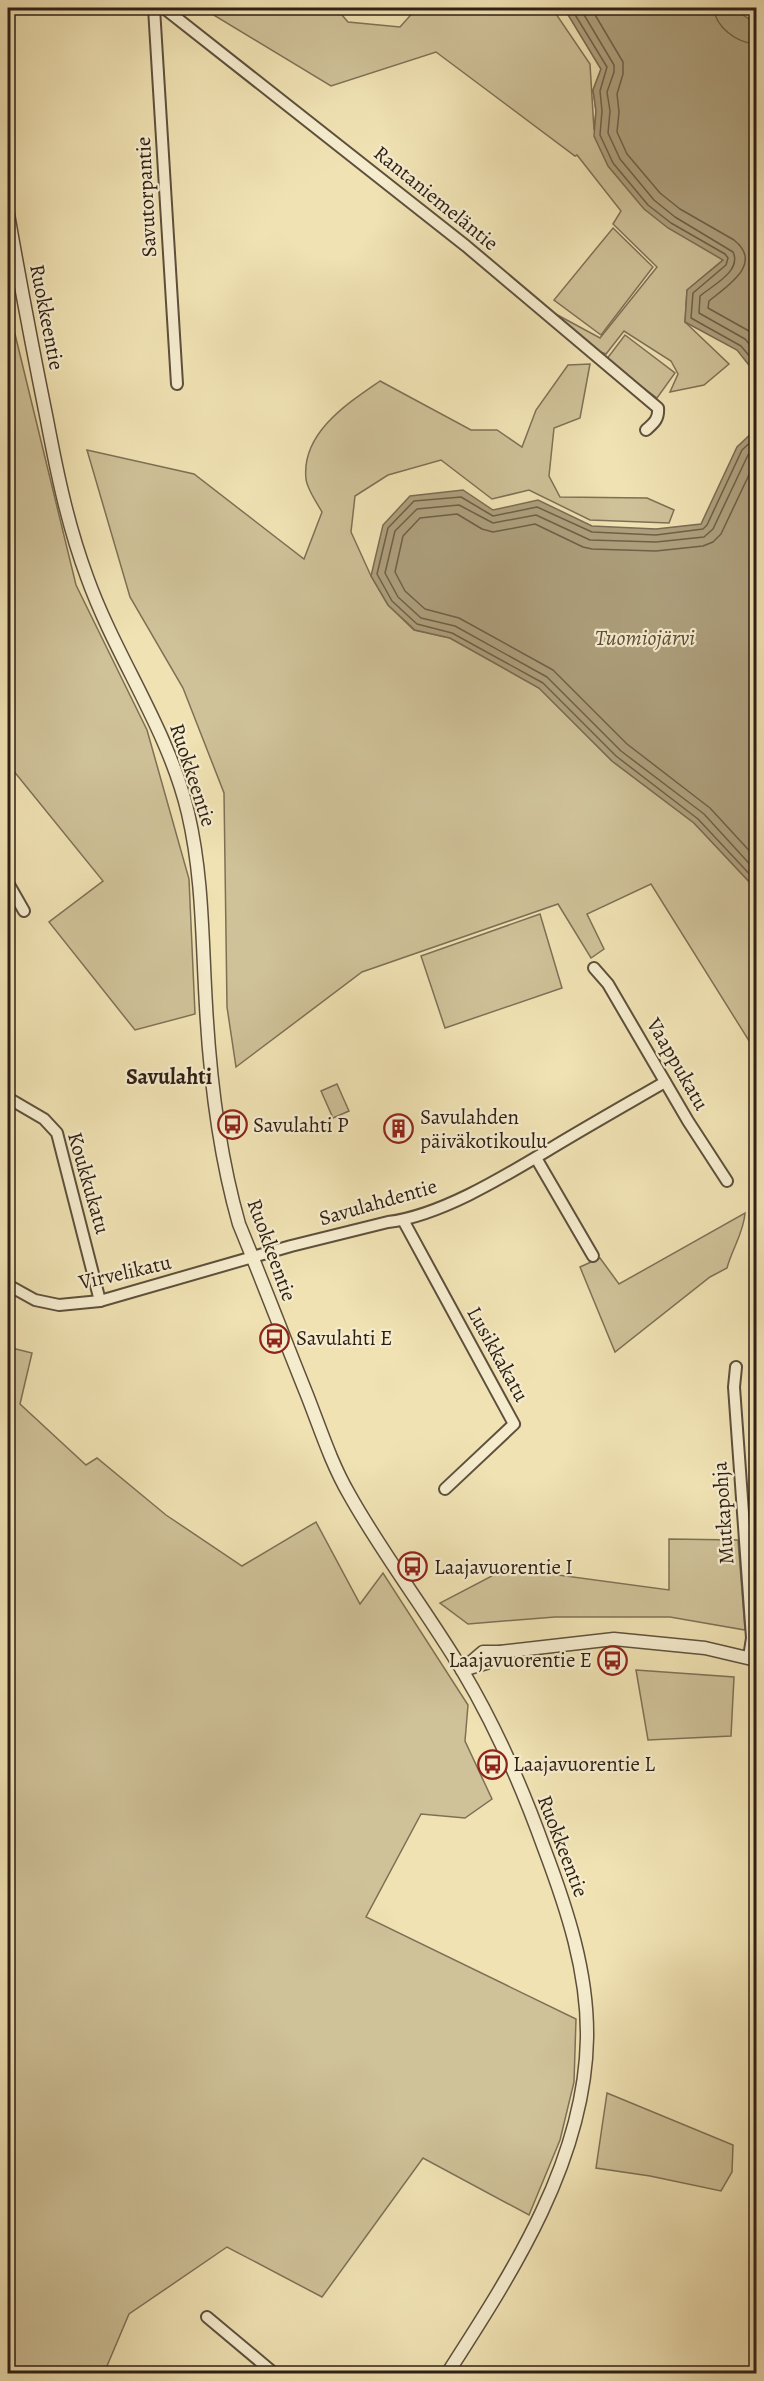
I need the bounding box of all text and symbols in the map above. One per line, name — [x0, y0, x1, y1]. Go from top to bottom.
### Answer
street label: Savutorpantie — [129, 136, 163, 258]
street label: Rantaniemeläntie — [368, 139, 504, 257]
street label: Ruokkeentie — [23, 262, 71, 372]
water label: Tuomiojärvi — [595, 623, 695, 653]
street label: Ruokkeentie — [163, 720, 223, 830]
street label: Vaappukatu — [640, 1012, 716, 1116]
district label: Savulahti — [126, 1062, 212, 1092]
place label: Savulahden päiväkotikoulu — [420, 1103, 548, 1155]
bus stop icon: Savulahti P — [216, 1109, 248, 1141]
place label: Savulahti P — [253, 1111, 349, 1139]
building icon: Savulahden päiväkotikoulu — [383, 1113, 415, 1145]
street label: Koukkukatu — [61, 1129, 117, 1238]
street label: Savulahdentie — [316, 1172, 440, 1232]
street label: Ruokkeentie — [241, 1195, 303, 1305]
street label: Virvelikatu — [75, 1248, 174, 1296]
street label: Lusikkakatu — [460, 1301, 536, 1407]
bus stop icon: Savulahti E — [259, 1322, 291, 1354]
place label: Savulahti E — [296, 1324, 392, 1352]
street label: Mutkapohja — [705, 1460, 741, 1565]
bus stop icon: Laajavuorentie I — [397, 1551, 429, 1583]
place label: Laajavuorentie I — [434, 1553, 573, 1581]
bus stop icon: Laajavuorentie E — [597, 1644, 629, 1676]
place label: Laajavuorentie E — [448, 1646, 592, 1674]
bus stop icon: Laajavuorentie L — [476, 1748, 508, 1780]
place label: Laajavuorentie L — [513, 1750, 655, 1778]
street label: Ruokkeentie — [531, 1791, 595, 1901]

